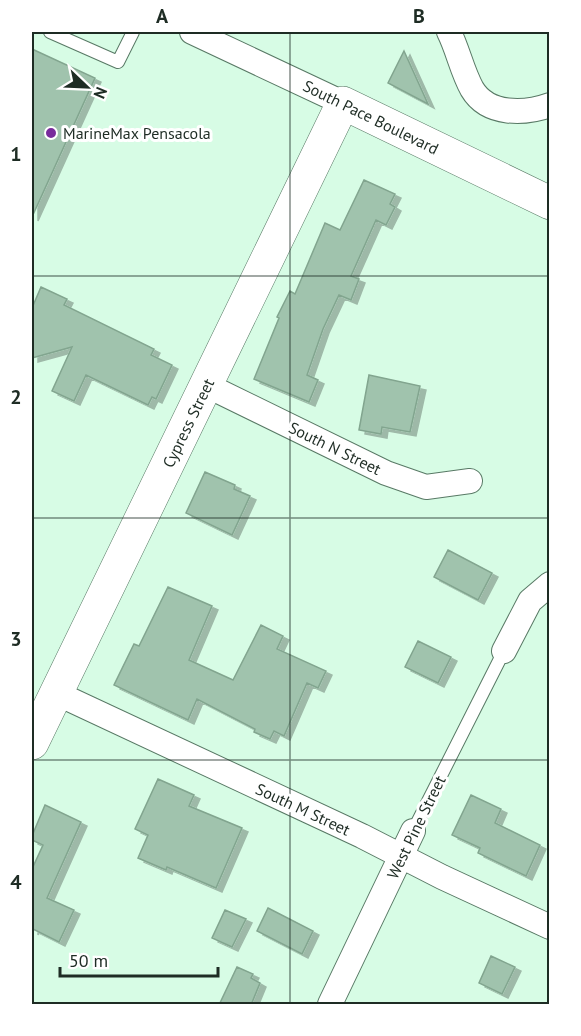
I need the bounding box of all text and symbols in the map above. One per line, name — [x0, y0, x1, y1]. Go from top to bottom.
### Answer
text: A — [156, 3, 169, 29]
text: B — [413, 3, 425, 29]
north arrow — [57, 57, 117, 117]
street label: South Pace Boulevard — [300, 75, 442, 159]
text: N — [90, 84, 112, 102]
place label: MarineMax Pensacola — [63, 123, 211, 143]
marker: MarineMax Pensacola — [44, 126, 58, 140]
text: 1 — [10, 141, 22, 167]
street label: Cypress Street — [158, 375, 218, 471]
text: 2 — [10, 384, 22, 410]
street label: South N Street — [286, 417, 385, 479]
text: 3 — [10, 626, 22, 652]
street label: West Pine Street — [382, 772, 450, 882]
street label: South M Street — [253, 778, 354, 840]
text: 4 — [10, 869, 22, 895]
scale bar — [60, 940, 218, 978]
text: 50 m — [69, 949, 108, 972]

